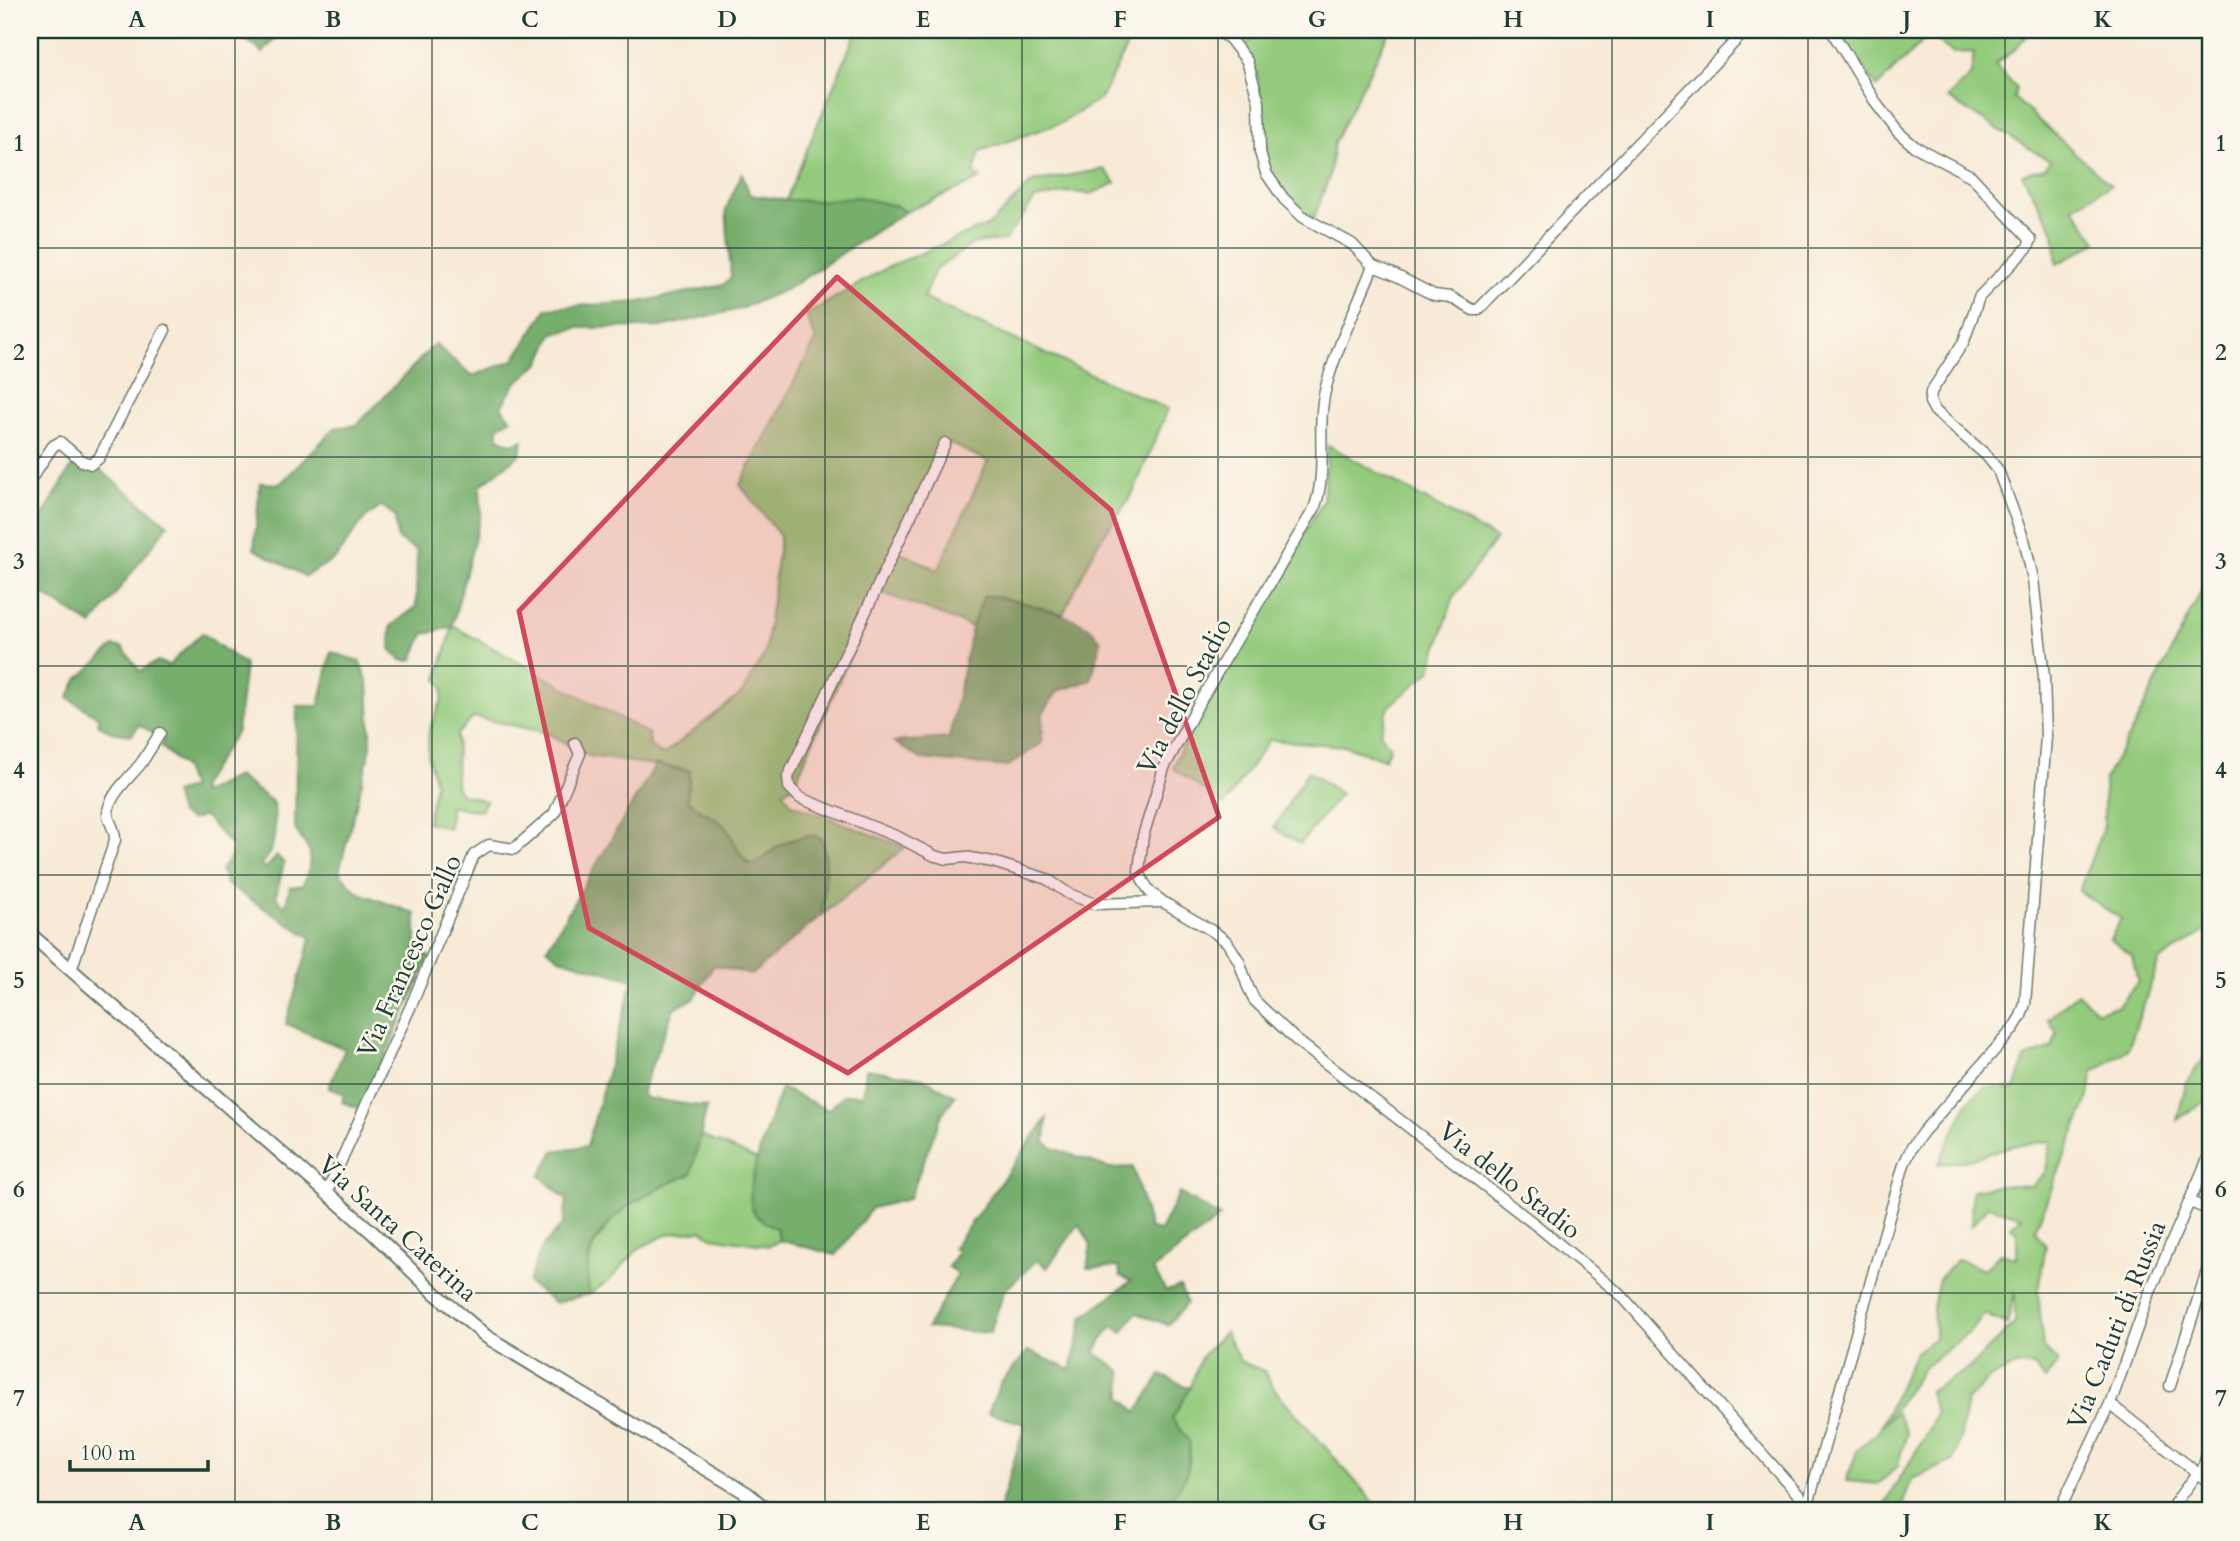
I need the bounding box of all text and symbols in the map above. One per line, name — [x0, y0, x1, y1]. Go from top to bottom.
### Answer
text: A — [128, 4, 146, 35]
text: B — [325, 4, 341, 35]
text: C — [521, 4, 539, 35]
text: D — [717, 4, 737, 35]
text: E — [916, 4, 930, 35]
text: F — [1113, 4, 1127, 35]
text: G — [1308, 4, 1327, 35]
text: H — [1503, 4, 1523, 35]
text: I — [1706, 4, 1714, 35]
text: J — [1900, 4, 1911, 35]
text: K — [2094, 4, 2113, 35]
text: 1 — [13, 128, 25, 159]
text: 1 — [2215, 128, 2227, 159]
text: 2 — [13, 337, 25, 368]
text: 2 — [2215, 337, 2227, 368]
text: 3 — [13, 546, 25, 577]
text: 3 — [2215, 546, 2227, 577]
street label: Via dello Stadio — [1129, 612, 1240, 780]
text: 4 — [13, 755, 25, 786]
text: 4 — [2215, 755, 2227, 786]
street label: Via Francesco Gallo — [349, 849, 470, 1063]
text: 5 — [13, 965, 25, 996]
text: 5 — [2215, 965, 2227, 996]
street label: Via dello Stadio — [1431, 1114, 1588, 1247]
street label: Via Santa Caterina — [310, 1147, 485, 1310]
text: 6 — [13, 1174, 25, 1205]
text: 6 — [2215, 1174, 2227, 1205]
street label: Via Caduti di Russia — [2059, 1215, 2174, 1435]
text: 7 — [13, 1383, 25, 1414]
text: 7 — [2215, 1383, 2227, 1414]
scale bar — [70, 1429, 208, 1473]
text: 100 m — [80, 1439, 136, 1468]
text: A — [128, 1507, 146, 1538]
text: B — [325, 1507, 341, 1538]
text: C — [521, 1507, 539, 1538]
text: D — [717, 1507, 737, 1538]
text: E — [916, 1507, 930, 1538]
text: F — [1113, 1507, 1127, 1538]
text: G — [1308, 1507, 1327, 1538]
text: H — [1503, 1507, 1523, 1538]
text: I — [1706, 1507, 1714, 1538]
text: J — [1900, 1507, 1911, 1538]
text: K — [2094, 1507, 2113, 1538]

